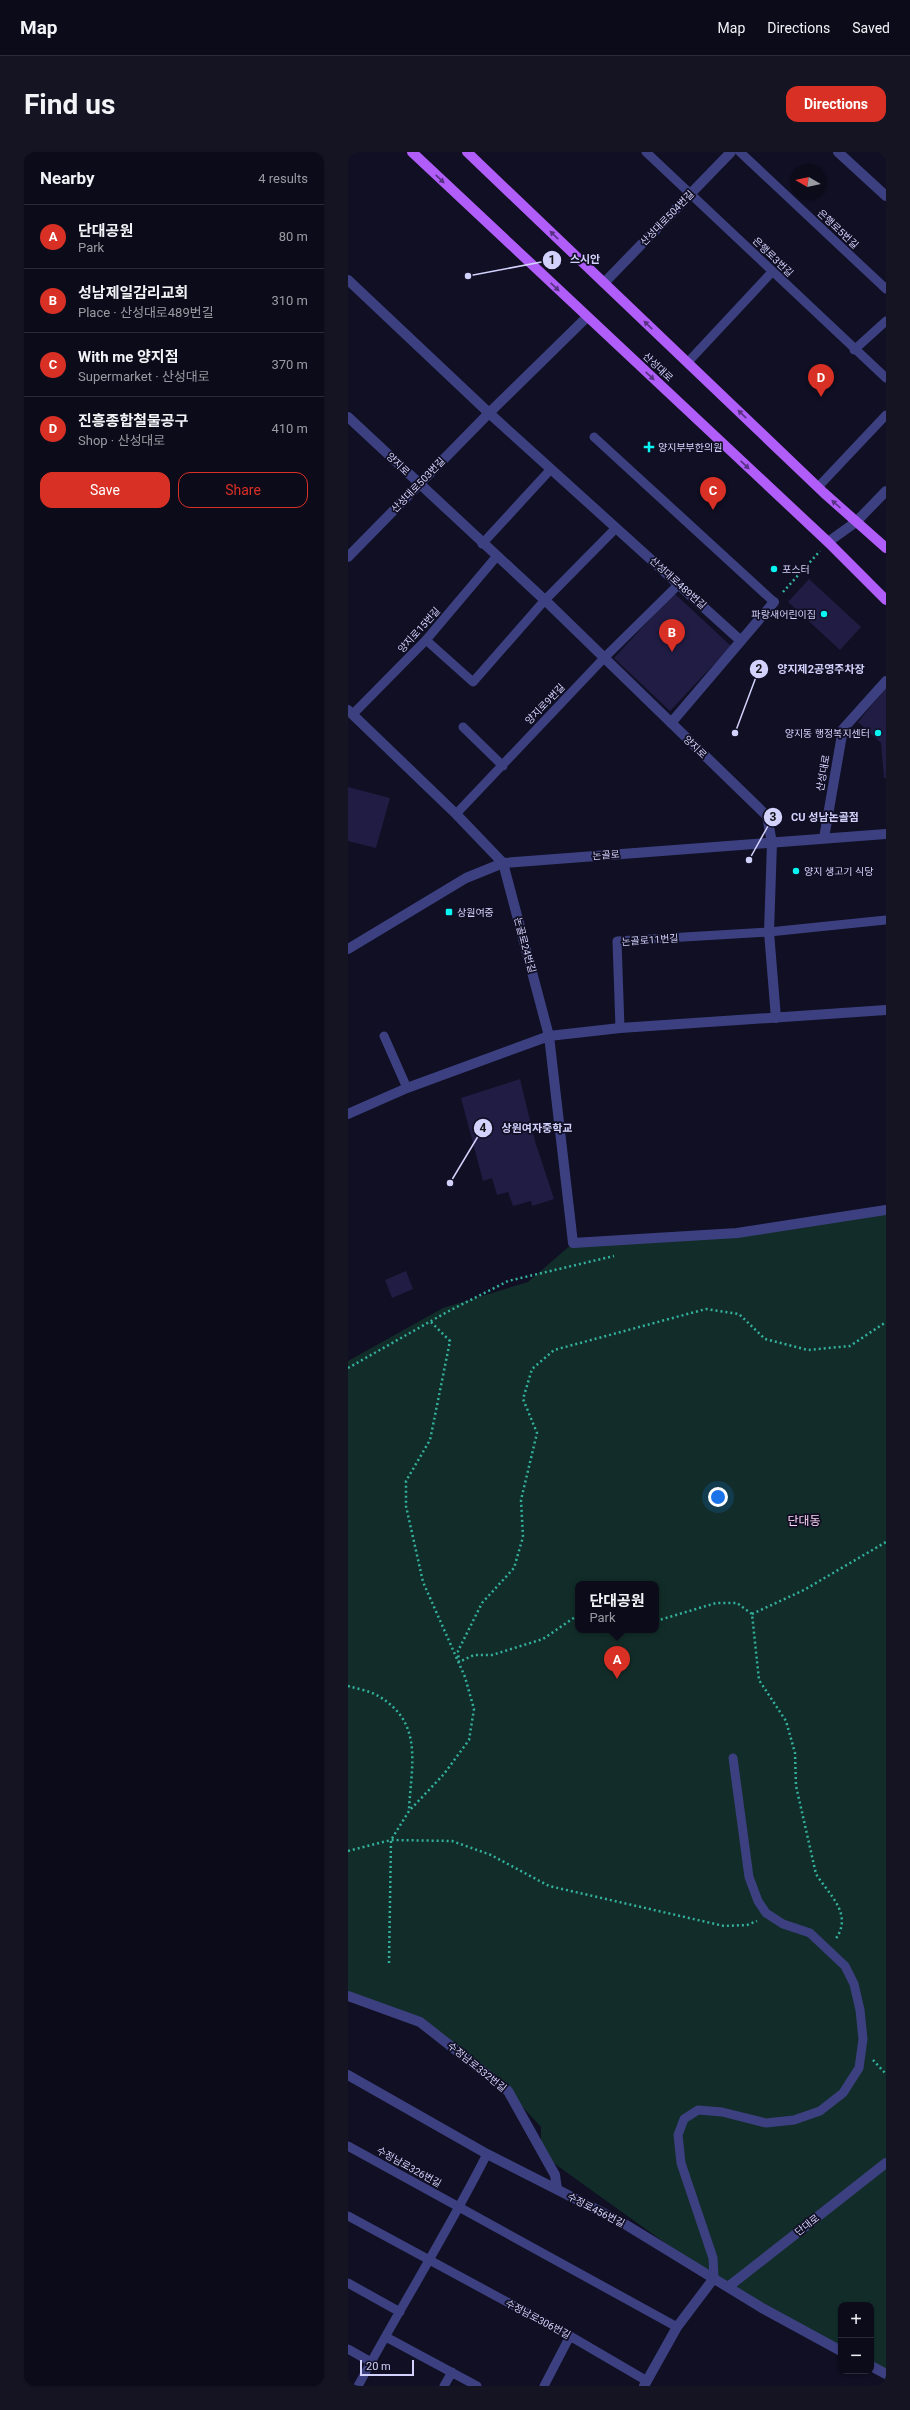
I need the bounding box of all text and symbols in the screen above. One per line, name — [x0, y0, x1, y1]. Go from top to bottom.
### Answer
text: Map — [20, 16, 58, 39]
text: Map — [718, 20, 745, 36]
text: Directions — [767, 20, 830, 36]
text: Saved — [852, 20, 890, 36]
button: Directions — [786, 86, 886, 122]
text: Find us — [24, 88, 115, 121]
north arrow — [790, 164, 826, 200]
text: Nearby — [40, 168, 95, 188]
text: 4 results — [258, 171, 308, 186]
one-way arrow — [435, 174, 445, 184]
street label: 산성대로504번길 — [638, 188, 696, 248]
street label: 은행로5번길 — [815, 207, 861, 251]
text: 단대공원 — [78, 222, 133, 240]
text: A — [49, 229, 57, 244]
text: 80 m — [279, 229, 308, 244]
one-way arrow — [549, 230, 559, 239]
street label: 은행로3번길 — [751, 235, 795, 279]
text: Park — [78, 240, 104, 255]
callout: 스시안 — [542, 248, 608, 271]
text: 1 — [549, 253, 555, 267]
text: 스시안 — [570, 253, 600, 266]
one-way arrow — [551, 282, 560, 291]
text: 성남제일감리교회 — [78, 284, 188, 302]
text: B — [49, 293, 57, 308]
text: 310 m — [271, 293, 308, 308]
text: Place · 산성대로489번길 — [78, 305, 214, 320]
one-way arrow — [643, 320, 653, 329]
text: With me 양지점 — [78, 348, 179, 366]
street label: 산성대로 — [641, 350, 675, 384]
text: C — [49, 357, 57, 372]
text: 370 m — [271, 357, 308, 372]
pin: D — [808, 364, 834, 397]
text: Supermarket · 산성대로 — [78, 369, 210, 384]
one-way arrow — [645, 371, 655, 381]
one-way arrow — [737, 409, 747, 419]
text: 진흥종합철물공구 — [78, 412, 188, 430]
text: D — [49, 421, 57, 436]
text: 410 m — [271, 421, 308, 436]
text: Shop · 산성대로 — [78, 433, 165, 448]
marker: 양지부부한의원 — [643, 441, 655, 453]
place label: 양지부부한의원 — [658, 442, 722, 453]
street label: 양지로 — [384, 450, 412, 478]
street label: 산성대로503번길 — [389, 455, 447, 515]
one-way arrow — [740, 460, 750, 470]
button: Save — [40, 472, 170, 508]
button: Share — [178, 472, 308, 508]
pin: C — [700, 477, 726, 510]
one-way arrow — [831, 499, 842, 508]
street label: 산성대로489번길 — [648, 555, 708, 611]
marker: 포스터 — [769, 564, 779, 574]
place label: 포스터 — [782, 564, 810, 575]
street label: 양지로15번길 — [396, 605, 442, 655]
place label: 파랑새어린이집 — [752, 609, 816, 620]
marker: 파랑새어린이집 — [819, 609, 829, 619]
pin: B — [659, 619, 685, 652]
callout: 양지제2공영주차장 — [749, 657, 872, 680]
text: 2 — [756, 662, 763, 676]
text: 양지제2공영주차장 — [777, 663, 865, 676]
street label: 양지로9번길 — [523, 682, 567, 726]
place label: 양지동 행정복지센터 — [785, 728, 870, 739]
marker: 양지동 행정복지센터 — [873, 728, 883, 738]
street label: 양지로 — [681, 733, 709, 761]
street label: 산성대로 — [814, 754, 832, 792]
callout: CU 성남논골점 — [763, 805, 867, 828]
text: 3 — [770, 810, 777, 824]
text: CU 성남논골점 — [791, 811, 859, 824]
street label: 논골로 — [592, 849, 620, 861]
marker: 양지 생고기 식당 — [791, 866, 801, 876]
place label: 양지 생고기 식당 — [804, 866, 873, 877]
marker: 상원여중 — [444, 907, 454, 917]
place label: 상원여중 — [457, 907, 494, 918]
street label: 논골로24번길 — [512, 916, 538, 974]
street label: 논골로11번길 — [621, 933, 679, 947]
callout: 상원여자중학교 — [473, 1116, 580, 1139]
text: 4 — [480, 1121, 487, 1135]
text: 상원여자중학교 — [502, 1122, 572, 1135]
your location — [708, 1487, 728, 1507]
district label: 단대동 — [787, 1514, 821, 1528]
popup — [575, 1581, 659, 1633]
text: 단대공원 — [589, 1592, 645, 1610]
text: Park — [589, 1610, 616, 1625]
pin: A — [604, 1646, 630, 1679]
street label: 수정남로332번길 — [446, 2040, 508, 2094]
street label: 수정남로326번길 — [375, 2145, 443, 2189]
street label: 수정로456번길 — [565, 2191, 627, 2229]
street label: 단대로 — [793, 2212, 821, 2238]
street label: 수정남로306번길 — [504, 2297, 572, 2341]
map controls — [838, 2302, 874, 2374]
button: + — [838, 2302, 874, 2338]
button: − — [838, 2338, 874, 2374]
scale bar — [360, 2358, 414, 2377]
text: 20 m — [366, 2360, 391, 2373]

